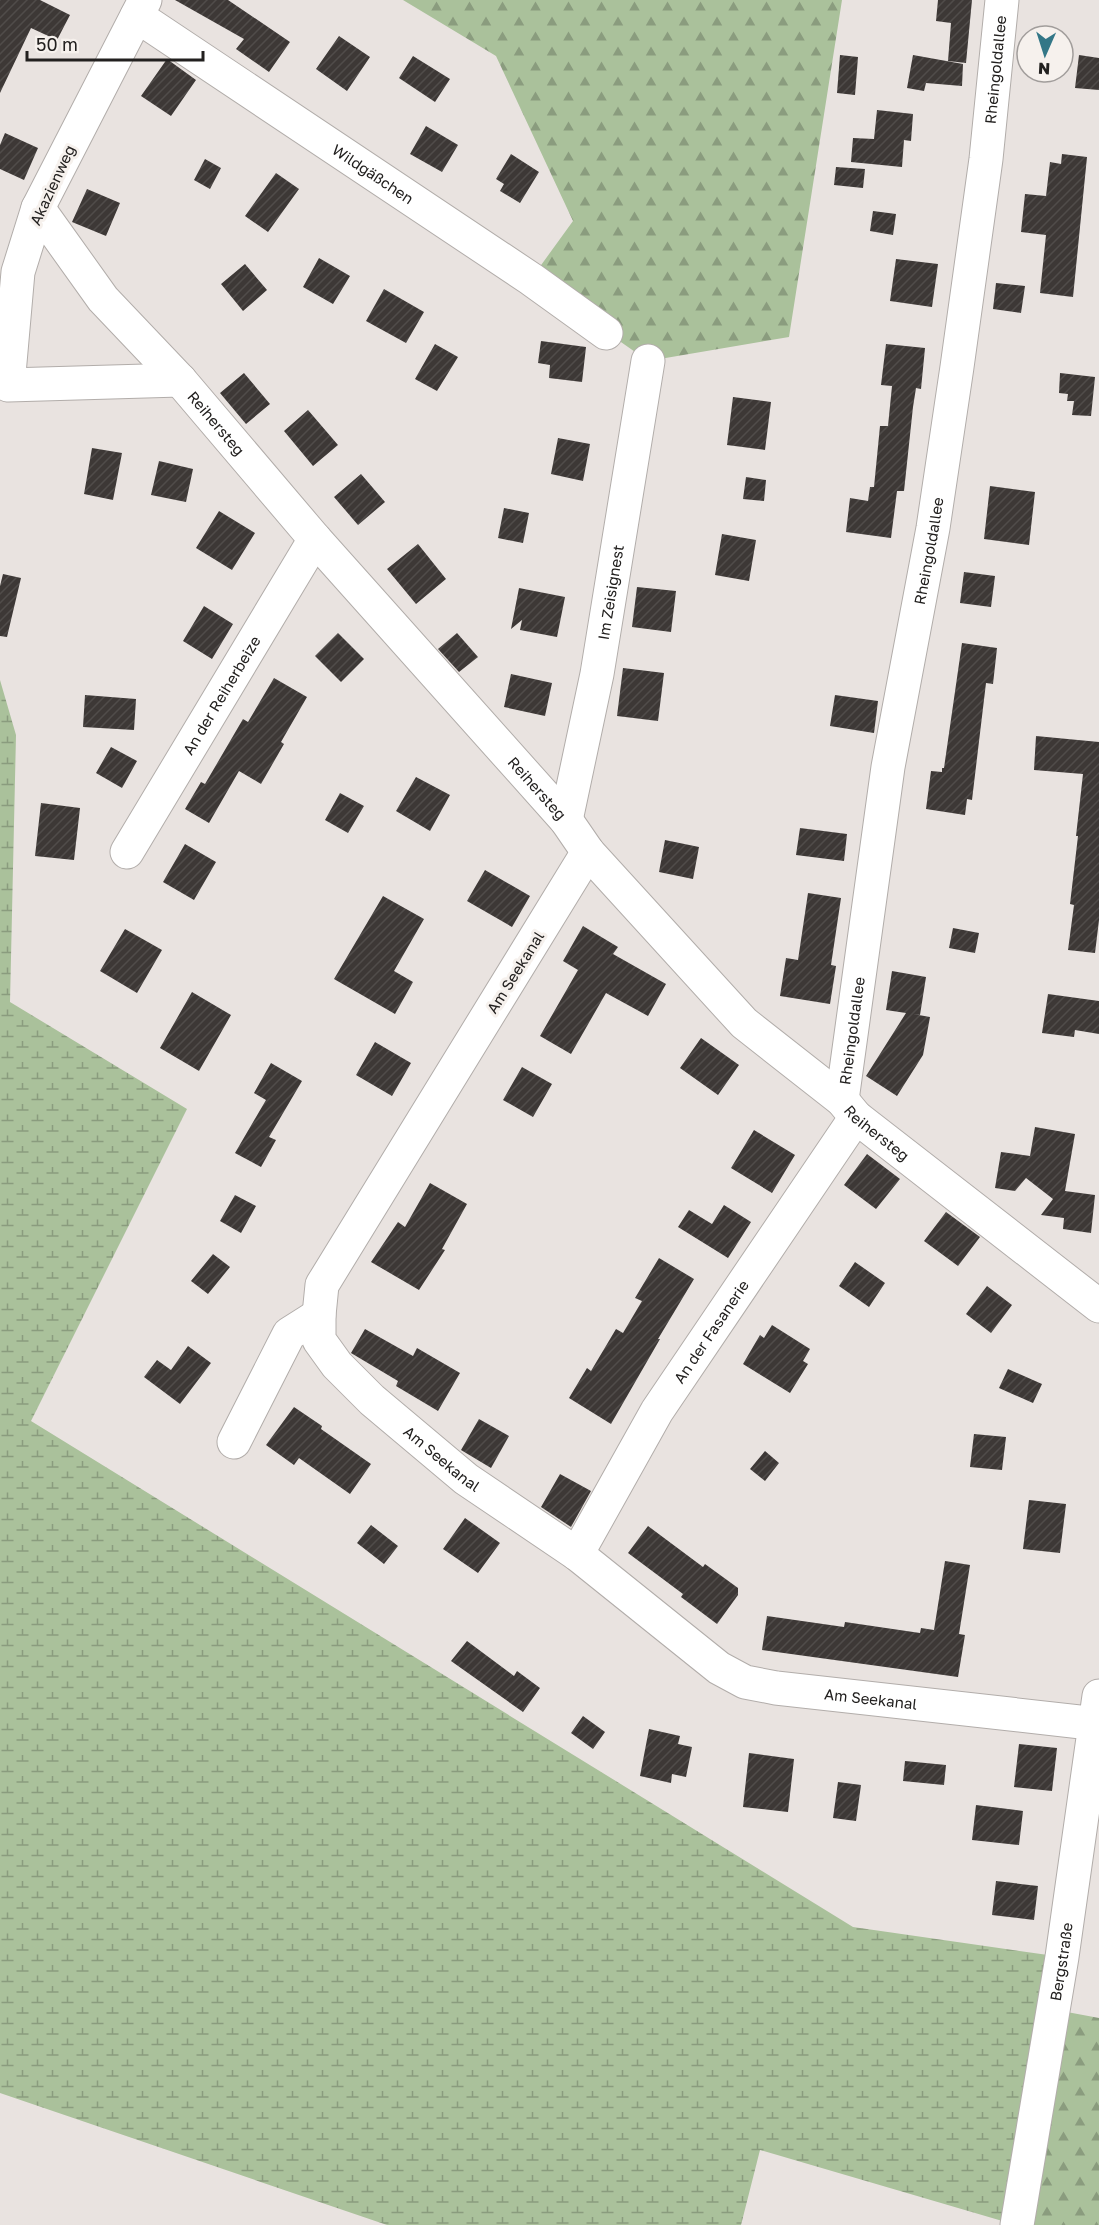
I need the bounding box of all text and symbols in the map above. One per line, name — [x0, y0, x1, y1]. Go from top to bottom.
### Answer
street label: Rheingoldallee — [981, 14, 1009, 125]
scale bar — [27, 24, 202, 62]
north arrow — [1015, 24, 1075, 84]
text: 50 m — [36, 33, 78, 55]
text: N — [1038, 59, 1051, 79]
street label: Wildgäßchen — [329, 140, 417, 207]
street label: Akazienweg — [26, 142, 78, 228]
street label: Reihersteg — [184, 387, 249, 459]
street label: Rheingoldallee — [910, 496, 947, 606]
street label: Im Zeisignest — [594, 543, 627, 641]
street label: An der Reiherbeize — [179, 632, 264, 758]
street label: Reihersteg — [505, 753, 570, 823]
street label: Am Seekanal — [483, 927, 547, 1016]
street label: Rheingoldallee — [835, 975, 868, 1086]
street label: Reihersteg — [841, 1101, 913, 1164]
street label: An der Fasanerie — [670, 1276, 752, 1386]
street label: Am Seekanal — [400, 1422, 484, 1495]
street label: Am Seekanal — [823, 1684, 918, 1713]
street label: Bergstraße — [1046, 1921, 1076, 2002]

